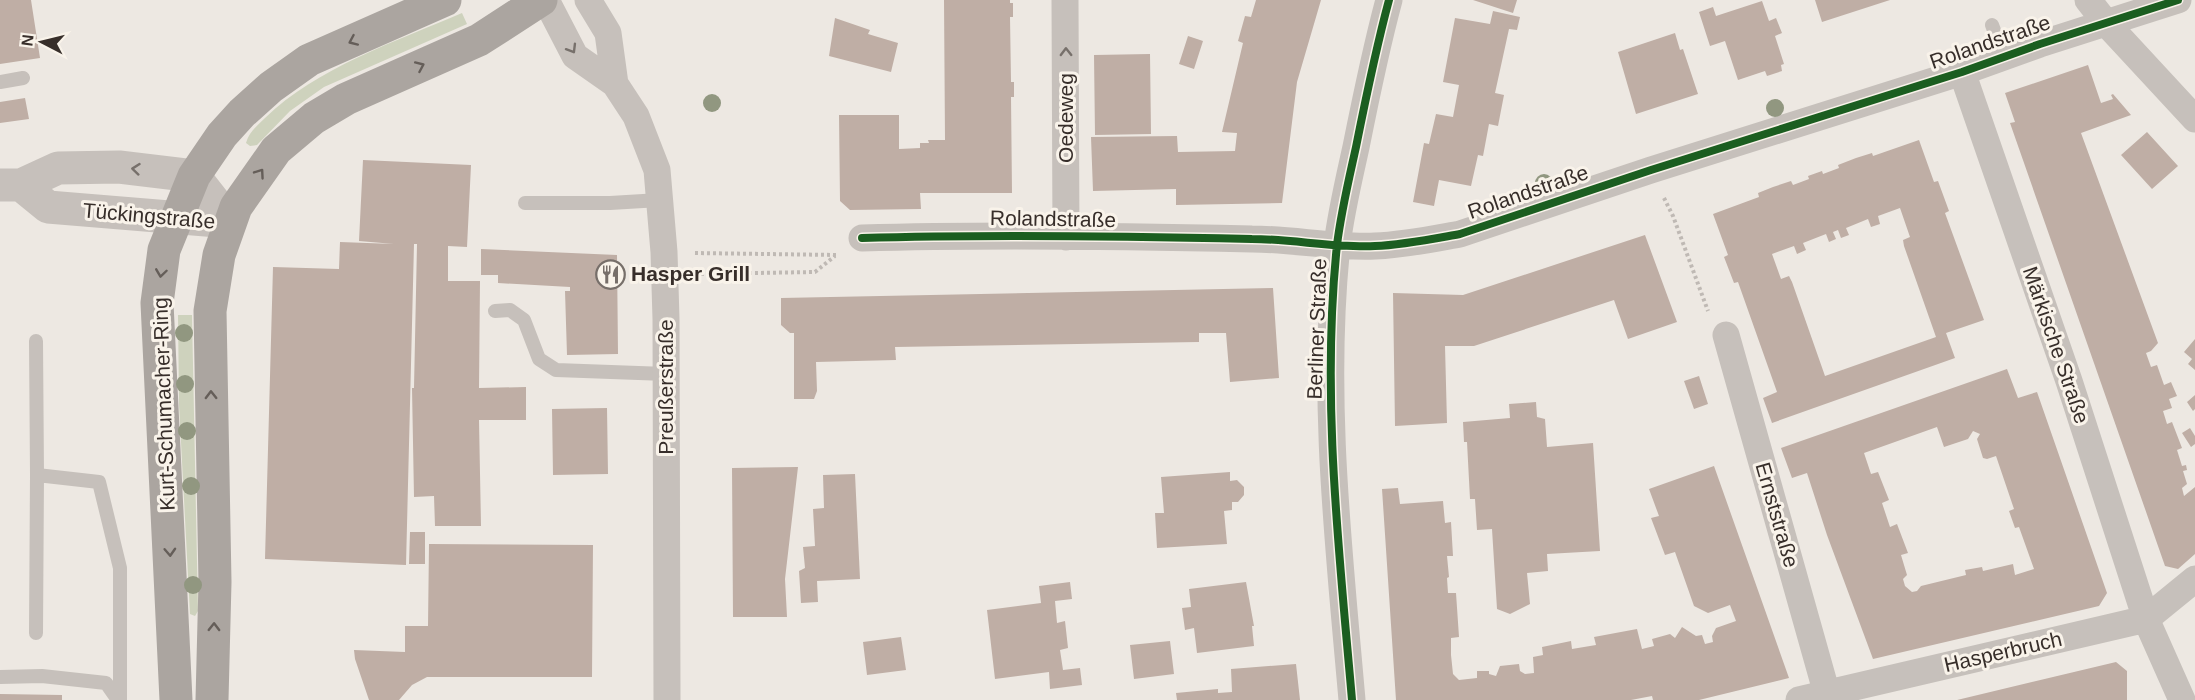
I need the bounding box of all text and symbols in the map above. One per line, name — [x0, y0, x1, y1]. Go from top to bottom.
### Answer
street label: Rolandstraße — [1926, 10, 2053, 73]
north arrow — [12, 12, 72, 72]
text: N — [18, 33, 37, 47]
one-way arrow — [348, 34, 359, 46]
one-way arrow — [565, 43, 577, 53]
one-way arrow — [1060, 48, 1072, 57]
one-way arrow — [413, 62, 424, 74]
street label: Oedeweg — [1054, 73, 1077, 163]
street label: Rolandstraße — [1464, 160, 1591, 223]
one-way arrow — [131, 163, 140, 175]
one-way arrow — [253, 168, 264, 179]
street label: Tückingstraße — [82, 198, 216, 233]
street label: Rolandstraße — [990, 206, 1116, 231]
restaurant icon: Hasper Grill — [594, 258, 626, 290]
street label: Berliner Straße — [1303, 258, 1330, 400]
place label: Hasper Grill — [631, 262, 750, 285]
street label: Märkische Straße — [2019, 263, 2094, 426]
one-way arrow — [155, 269, 168, 278]
street label: Kurt-Schumacher-Ring — [148, 297, 179, 511]
street label: Preußerstraße — [654, 319, 677, 455]
one-way arrow — [205, 390, 218, 399]
street label: Ernststraße — [1751, 460, 1803, 570]
one-way arrow — [163, 547, 176, 556]
one-way arrow — [208, 622, 220, 631]
street label: Hasperbruch — [1942, 627, 2064, 676]

